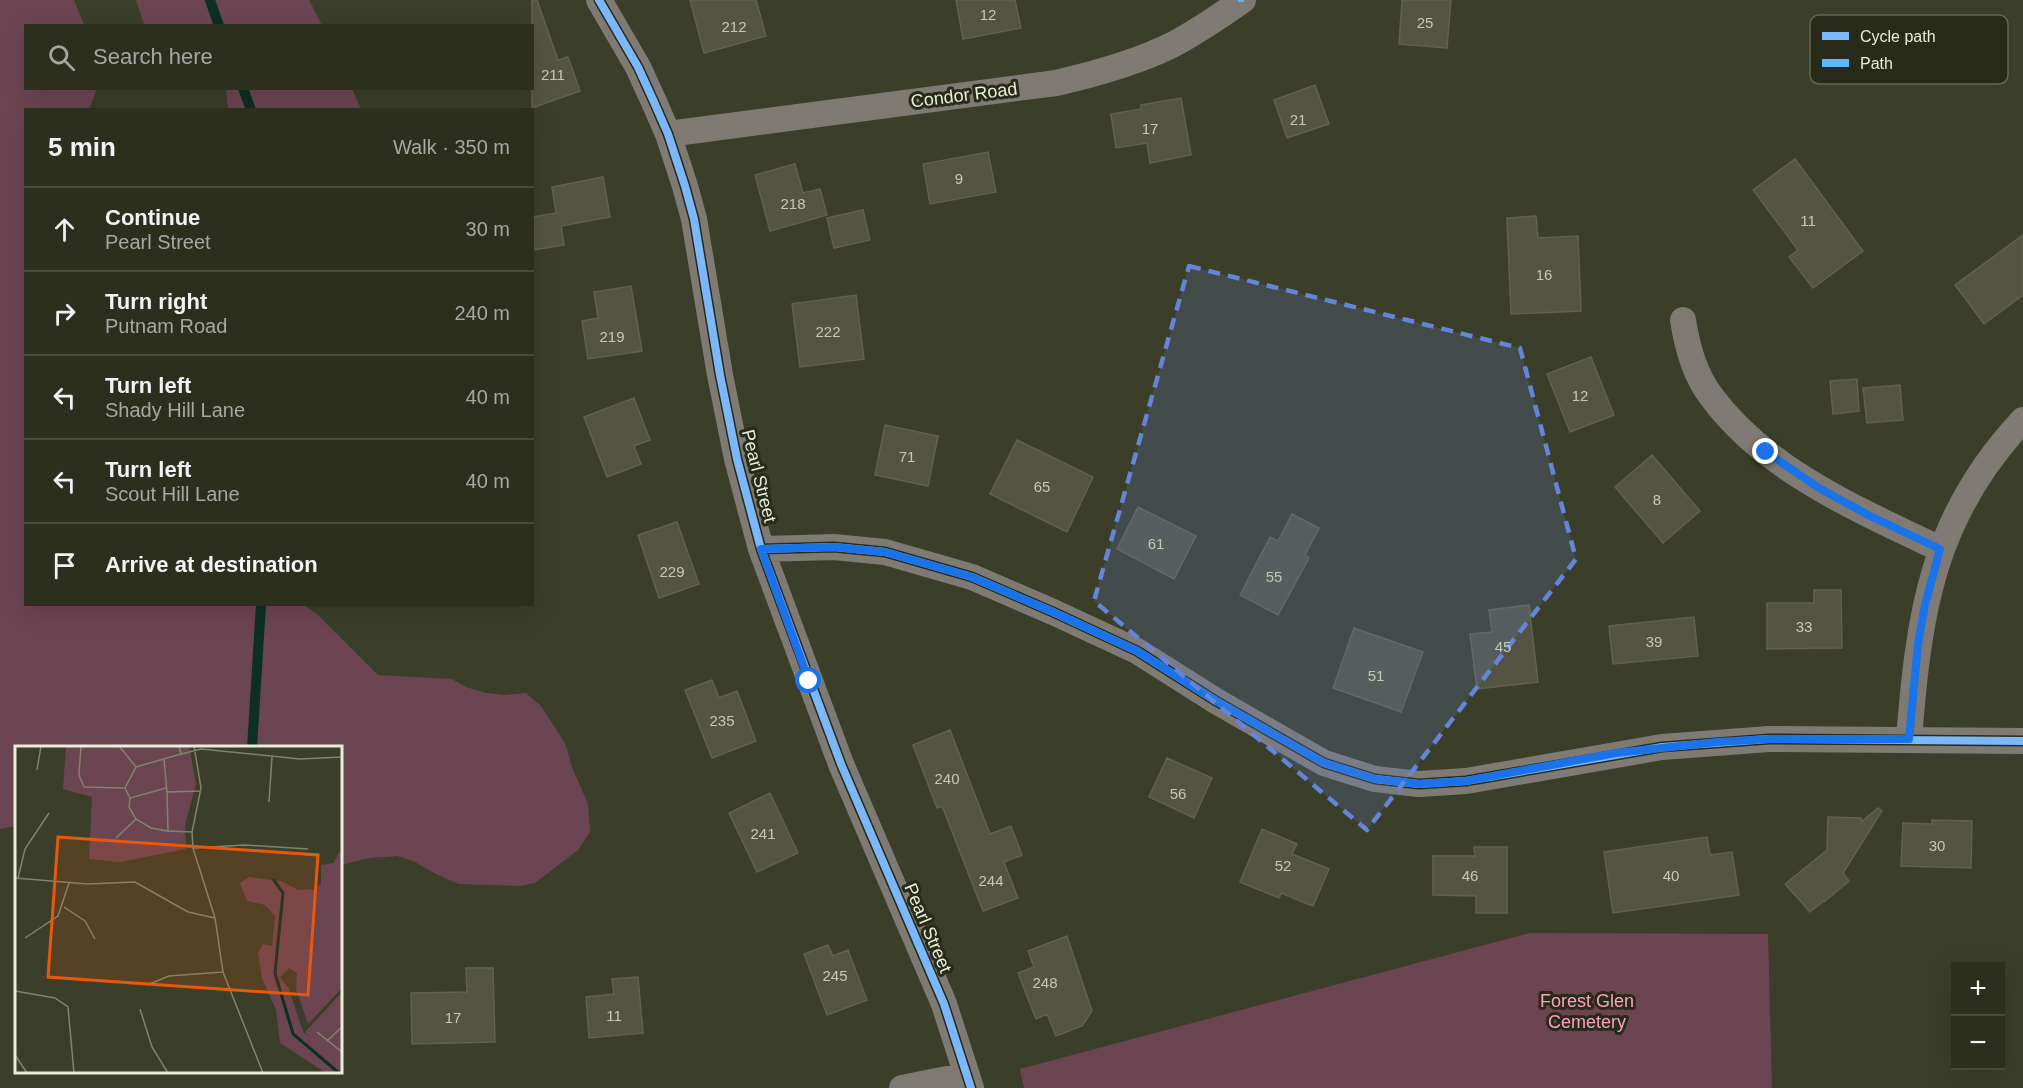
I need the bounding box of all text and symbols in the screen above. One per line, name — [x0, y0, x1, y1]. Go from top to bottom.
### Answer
house number: 12 — [980, 6, 996, 23]
house number: 25 — [1417, 14, 1433, 31]
legend — [1810, 15, 2008, 84]
house number: 212 — [721, 18, 747, 35]
search box — [24, 24, 534, 90]
text: Cycle path — [1860, 28, 1936, 45]
icon: search — [45, 41, 78, 74]
text: Search here — [93, 44, 213, 69]
text: Path — [1860, 55, 1893, 72]
house number: 211 — [541, 66, 565, 83]
street label: Condor Road — [910, 79, 1018, 111]
house number: 21 — [1290, 111, 1306, 128]
house number: 17 — [1142, 120, 1158, 137]
text: 5 min — [48, 132, 116, 162]
text: Walk · 350 m — [393, 136, 510, 158]
house number: 9 — [955, 170, 963, 187]
house number: 218 — [780, 195, 806, 212]
text: Continue — [105, 205, 200, 230]
house number: 11 — [1800, 212, 1816, 229]
icon: ahead — [48, 213, 81, 246]
text: 30 m — [466, 218, 510, 240]
text: Pearl Street — [105, 231, 211, 253]
house number: 16 — [1536, 266, 1552, 283]
text: Turn right — [105, 289, 207, 314]
icon: right — [48, 297, 81, 330]
text: 240 m — [454, 302, 510, 324]
text: Putnam Road — [105, 315, 227, 337]
house number: 222 — [815, 323, 841, 340]
house number: 219 — [599, 328, 625, 345]
text: Turn left — [105, 373, 191, 398]
icon: left — [48, 381, 81, 414]
text: 40 m — [466, 386, 510, 408]
house number: 12 — [1572, 387, 1588, 404]
text: Shady Hill Lane — [105, 399, 245, 421]
street label: Pearl Street — [738, 427, 780, 525]
route end — [1752, 438, 1778, 464]
house number: 71 — [899, 448, 915, 465]
text: Turn left — [105, 457, 191, 482]
icon: left — [48, 465, 81, 498]
text: 40 m — [466, 470, 510, 492]
house number: 65 — [1034, 478, 1050, 495]
text: Scout Hill Lane — [105, 483, 240, 505]
house number: 8 — [1653, 491, 1661, 508]
house number: 61 — [1148, 535, 1164, 552]
icon: arrive — [48, 549, 81, 582]
text: Arrive at destination — [105, 552, 318, 577]
house number: 229 — [659, 563, 685, 580]
house number: 55 — [1266, 568, 1282, 585]
house number: 33 — [1796, 618, 1812, 635]
house number: 39 — [1646, 633, 1662, 650]
house number: 45 — [1495, 638, 1511, 655]
route start — [795, 667, 821, 693]
house number: 51 — [1368, 667, 1384, 684]
house number: 235 — [709, 712, 735, 729]
inset map — [15, 746, 342, 1073]
house number: 240 — [934, 770, 960, 787]
house number: 56 — [1170, 785, 1186, 802]
house number: 241 — [750, 825, 776, 842]
house number: 30 — [1929, 837, 1945, 854]
house number: 52 — [1275, 857, 1291, 874]
house number: 46 — [1462, 867, 1478, 884]
house number: 40 — [1663, 867, 1679, 884]
house number: 244 — [978, 872, 1004, 889]
street label: Pearl Street — [900, 880, 956, 976]
map controls — [1951, 962, 2005, 1070]
button: + — [1951, 962, 2005, 1016]
house number: 245 — [822, 967, 848, 984]
house number: 248 — [1032, 974, 1058, 991]
park label: Forest Glen Cemetery — [1540, 991, 1634, 1032]
house number: 11 — [606, 1007, 622, 1024]
house number: 17 — [445, 1009, 461, 1026]
button: − — [1951, 1016, 2005, 1070]

